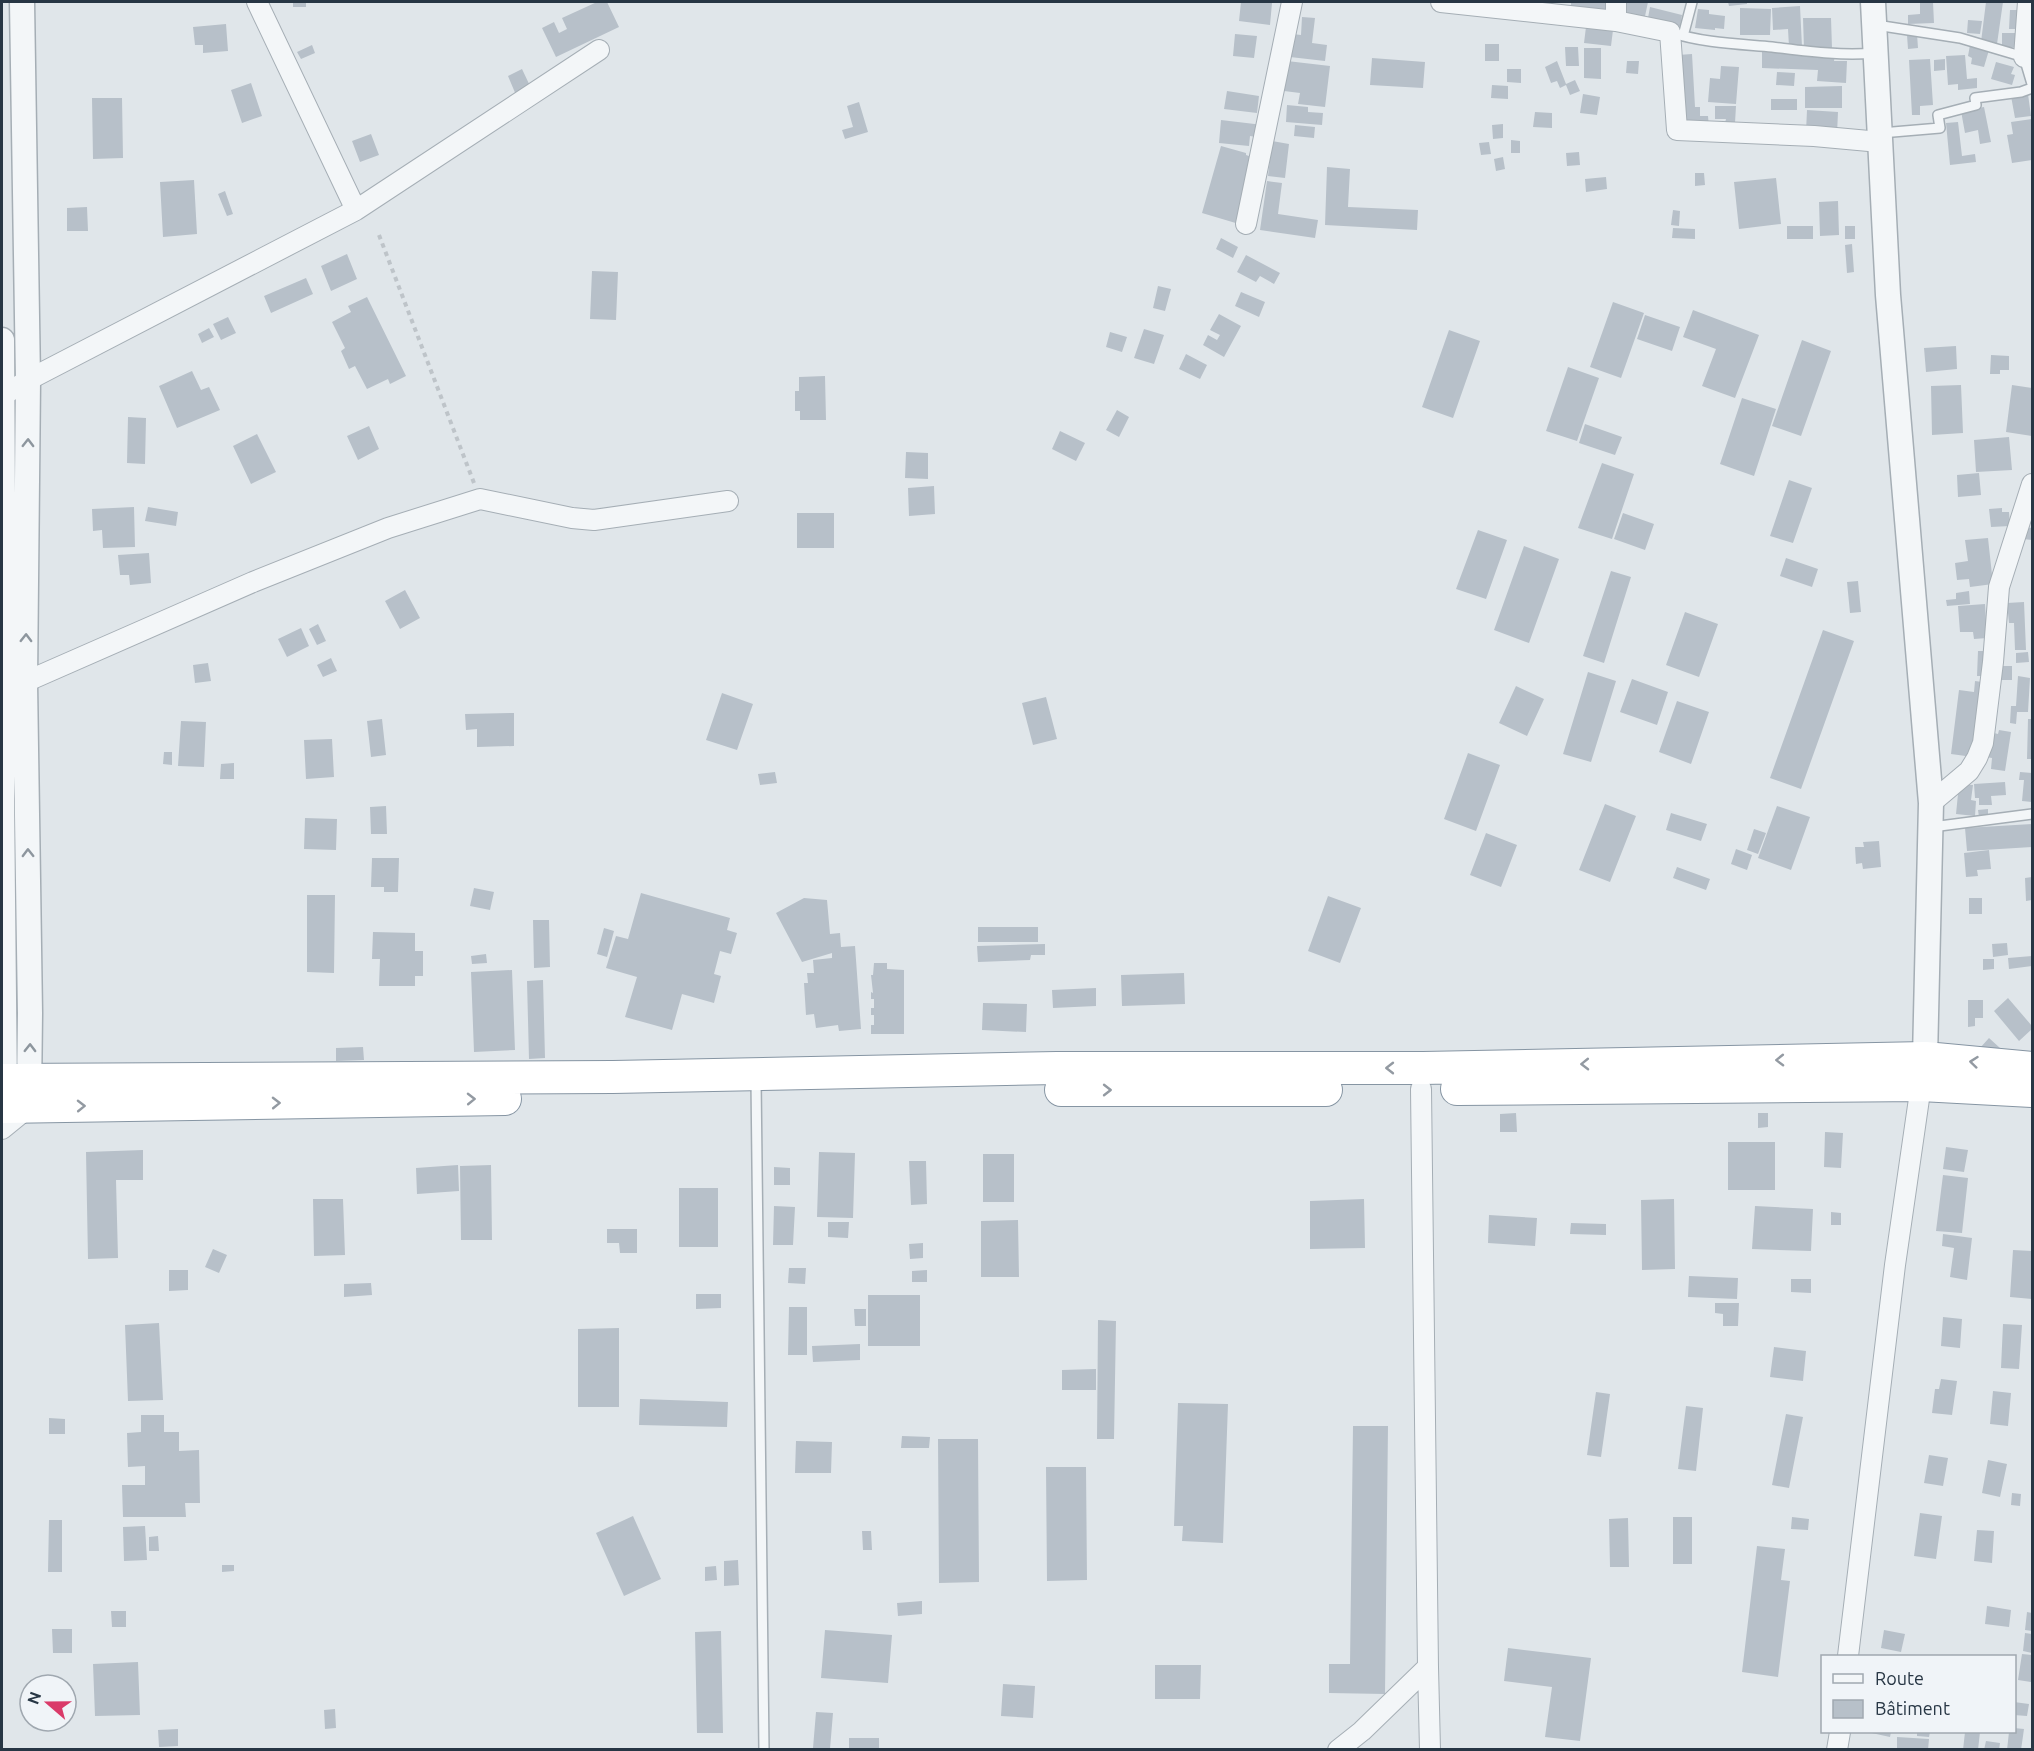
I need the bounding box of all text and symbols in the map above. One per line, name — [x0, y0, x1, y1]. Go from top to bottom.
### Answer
one-way arrow — [22, 438, 34, 447]
one-way arrow — [20, 633, 32, 642]
one-way arrow — [22, 849, 34, 858]
one-way arrow — [24, 1044, 36, 1053]
one-way arrow — [1775, 1054, 1784, 1066]
one-way arrow — [1970, 1057, 1979, 1069]
one-way arrow — [1580, 1058, 1589, 1070]
one-way arrow — [1385, 1062, 1394, 1074]
one-way arrow — [1102, 1084, 1111, 1096]
one-way arrow — [466, 1093, 475, 1105]
one-way arrow — [271, 1096, 280, 1109]
one-way arrow — [76, 1100, 85, 1112]
legend — [1821, 1655, 2016, 1733]
text: Route — [1875, 1668, 1924, 1688]
north arrow — [18, 1673, 78, 1733]
text: N — [23, 1689, 44, 1707]
text: Bâtiment — [1875, 1698, 1950, 1718]

